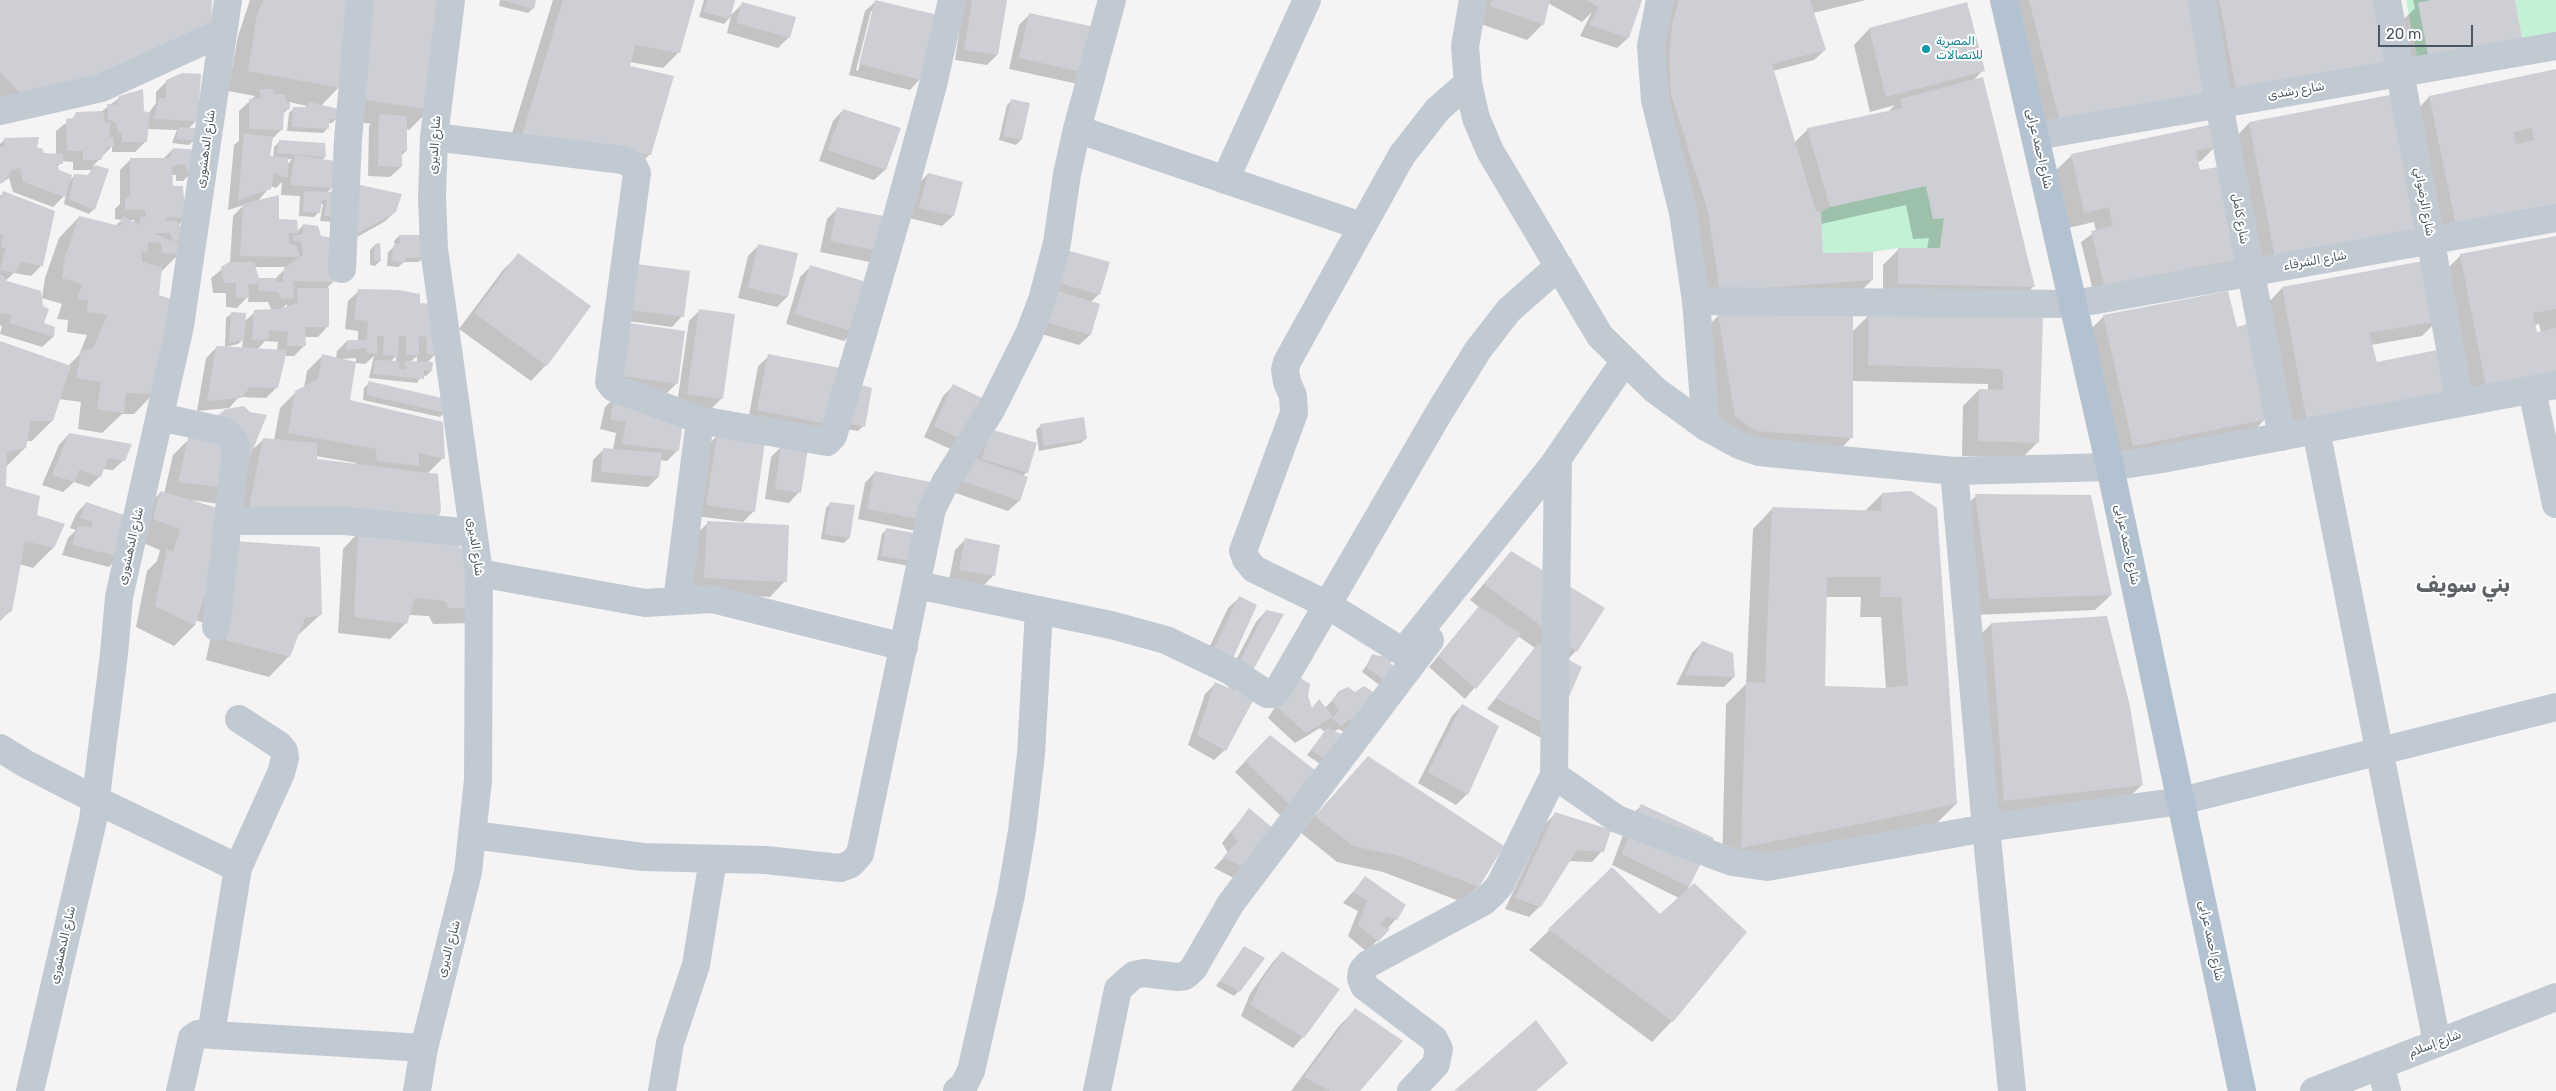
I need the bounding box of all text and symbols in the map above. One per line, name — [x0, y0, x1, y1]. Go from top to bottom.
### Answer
scale bar — [2381, 15, 2476, 47]
text: 20 m — [2386, 25, 2421, 43]
place label: المصرية للاتصالات — [1936, 35, 1983, 63]
marker: المصرية للاتصالات — [1920, 43, 1932, 55]
street label: شارع رشدى — [2266, 79, 2326, 103]
street label: شارع احمد عرابى — [2023, 107, 2055, 191]
street label: شارع الدهشورى — [193, 109, 219, 189]
street label: شارع الديرى — [426, 115, 444, 175]
street label: شارع الرضواني — [2411, 166, 2437, 238]
street label: شارع كامل — [2228, 193, 2252, 245]
street label: شارع الشرفاء — [2282, 248, 2348, 274]
street label: شارع احمد عرابى — [2111, 503, 2143, 587]
street label: شارع الدهشورى — [115, 506, 147, 586]
street label: شارع الديرى — [464, 517, 486, 577]
district label: بني سويف — [2416, 573, 2510, 599]
street label: شارع احمد عرابى — [2195, 899, 2227, 983]
street label: شارع الدهشورى — [47, 905, 79, 985]
street label: شارع الديرى — [434, 919, 464, 979]
street label: شارع إسلام — [2407, 1027, 2463, 1061]

